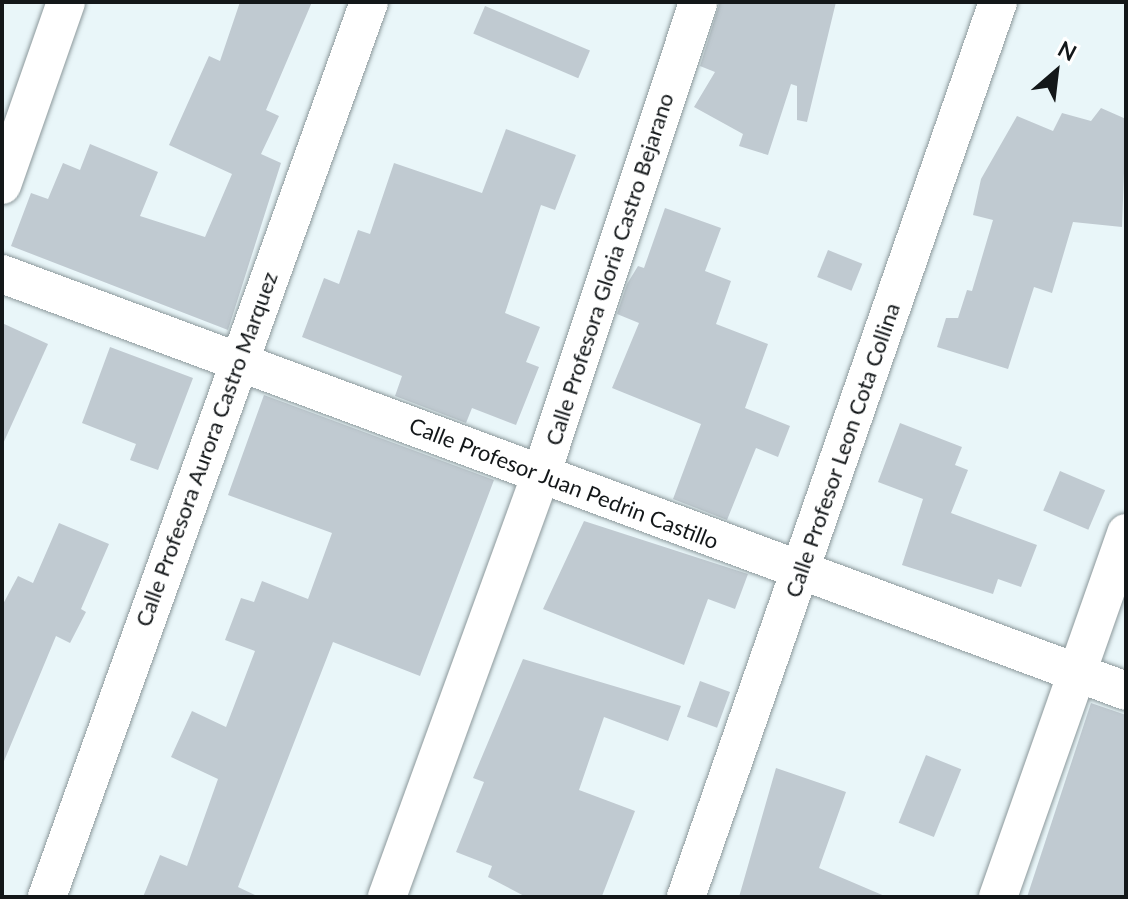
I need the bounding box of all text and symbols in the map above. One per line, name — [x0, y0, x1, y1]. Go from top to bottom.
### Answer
north arrow — [1016, 32, 1096, 112]
text: N — [1054, 34, 1081, 66]
street label: Calle Profesora Gloria Castro Bejarano — [539, 89, 679, 449]
street label: Calle Profesora Aurora Castro Marquez — [129, 268, 283, 630]
street label: Calle Profesor Leon Cota Collina — [779, 299, 905, 601]
street label: Calle Profesor Juan Pedrin Castillo — [405, 412, 723, 554]

